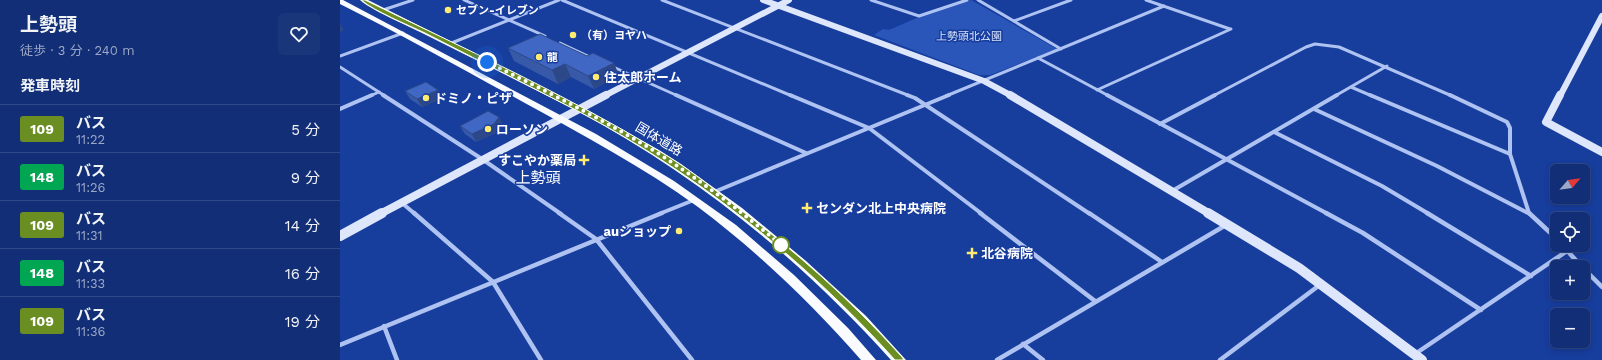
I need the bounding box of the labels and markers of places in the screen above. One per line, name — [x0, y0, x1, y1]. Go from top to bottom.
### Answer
place label: セブン-イレブン — [456, 4, 539, 17]
marker: セブン-イレブン — [443, 5, 453, 15]
place label: （有）ヨヤハ — [581, 29, 647, 42]
marker: （有）ヨヤハ — [568, 30, 578, 40]
place label: 龍 — [547, 51, 558, 64]
marker: 龍 — [534, 52, 544, 62]
place label: 住太郎ホーム — [604, 70, 682, 85]
marker: 住太郎ホーム — [591, 72, 601, 82]
place label: ドミノ・ピザ — [434, 91, 512, 106]
marker: ドミノ・ピザ — [421, 93, 431, 103]
place label: ローソン — [496, 122, 548, 137]
marker: ローソン — [483, 124, 493, 134]
place label: すこやか薬局 — [498, 153, 576, 168]
marker: すこやか薬局 — [579, 155, 589, 165]
place label: センダン北上中央病院 — [816, 201, 946, 216]
marker: センダン北上中央病院 — [801, 202, 813, 214]
place label: auショップ — [603, 224, 671, 239]
marker: auショップ — [674, 226, 684, 236]
unlabelled marker — [772, 236, 790, 254]
place label: 北谷病院 — [981, 246, 1033, 261]
marker: 北谷病院 — [966, 247, 978, 259]

